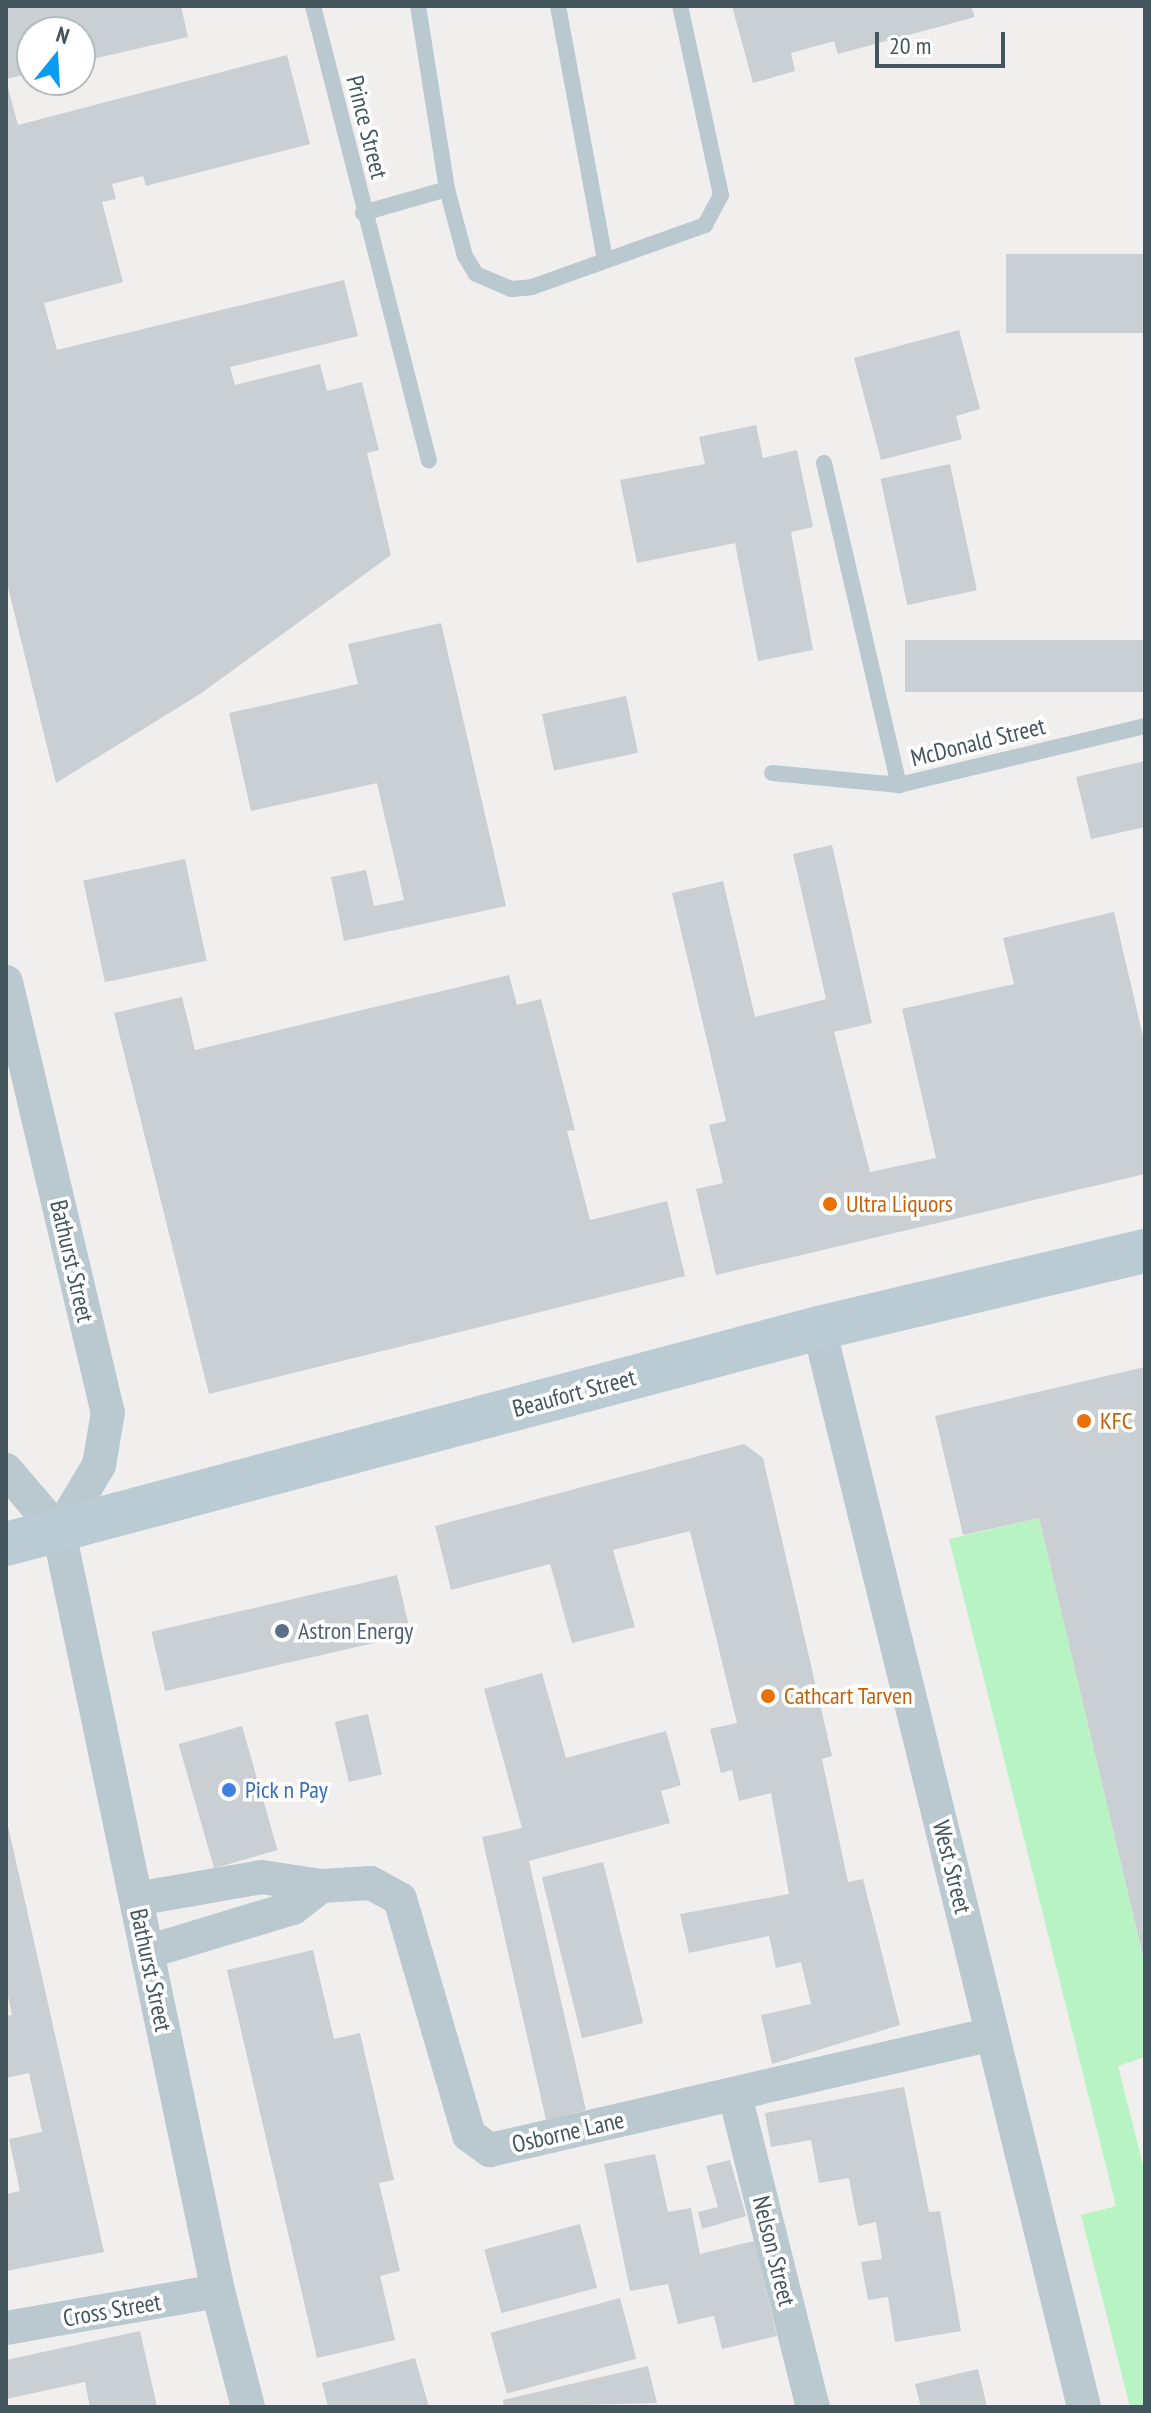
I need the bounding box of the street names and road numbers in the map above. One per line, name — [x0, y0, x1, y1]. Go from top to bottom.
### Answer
street label: Prince Street — [340, 72, 394, 182]
street label: McDonald Street — [908, 711, 1048, 773]
street label: Bathurst Street — [44, 1197, 100, 1325]
street label: Beaufort Street — [509, 1363, 639, 1423]
street label: West Street — [927, 1818, 977, 1916]
street label: Bathurst Street — [124, 1906, 178, 2034]
street label: Osborne Lane — [509, 2105, 627, 2159]
street label: Nelson Street — [746, 2193, 802, 2309]
street label: Cross Street — [61, 2287, 163, 2333]

